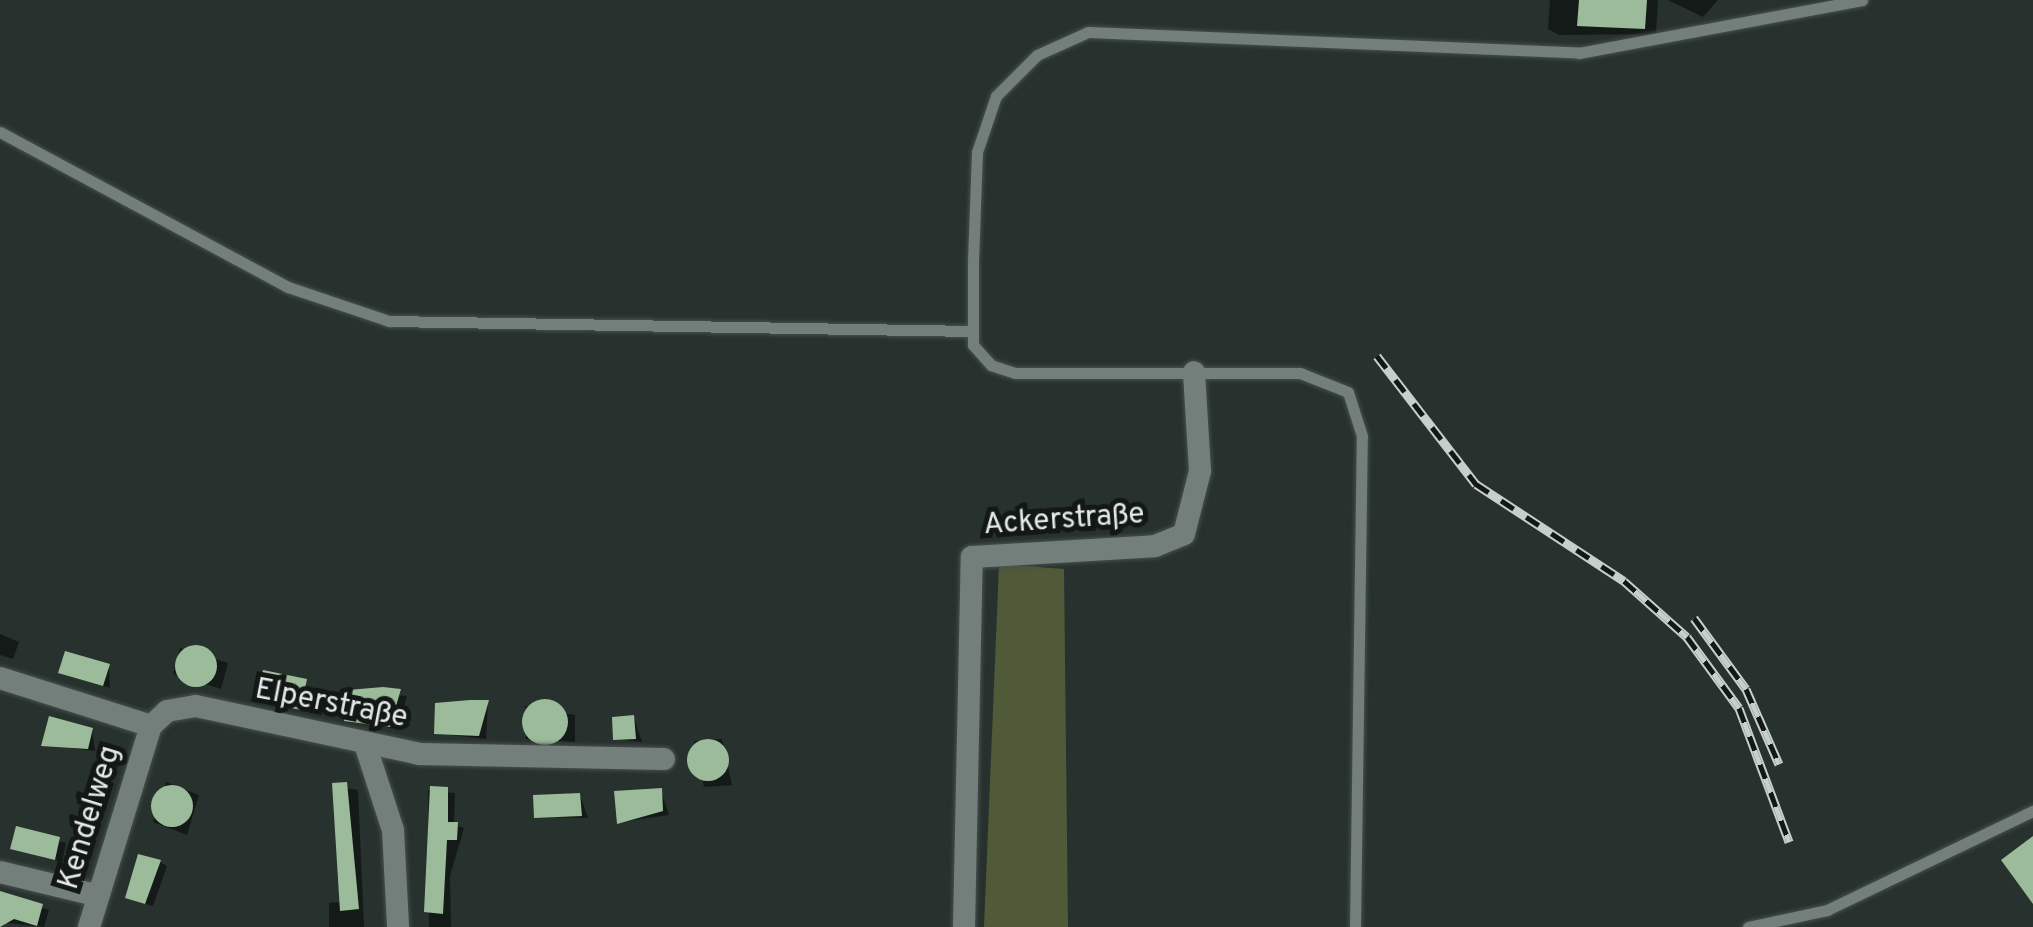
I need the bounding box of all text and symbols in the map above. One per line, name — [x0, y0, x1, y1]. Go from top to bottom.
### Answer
street label: Ackerstraße — [982, 497, 1146, 545]
street label: Elperstraße — [252, 673, 410, 737]
street label: Kendelweg — [52, 742, 130, 894]

